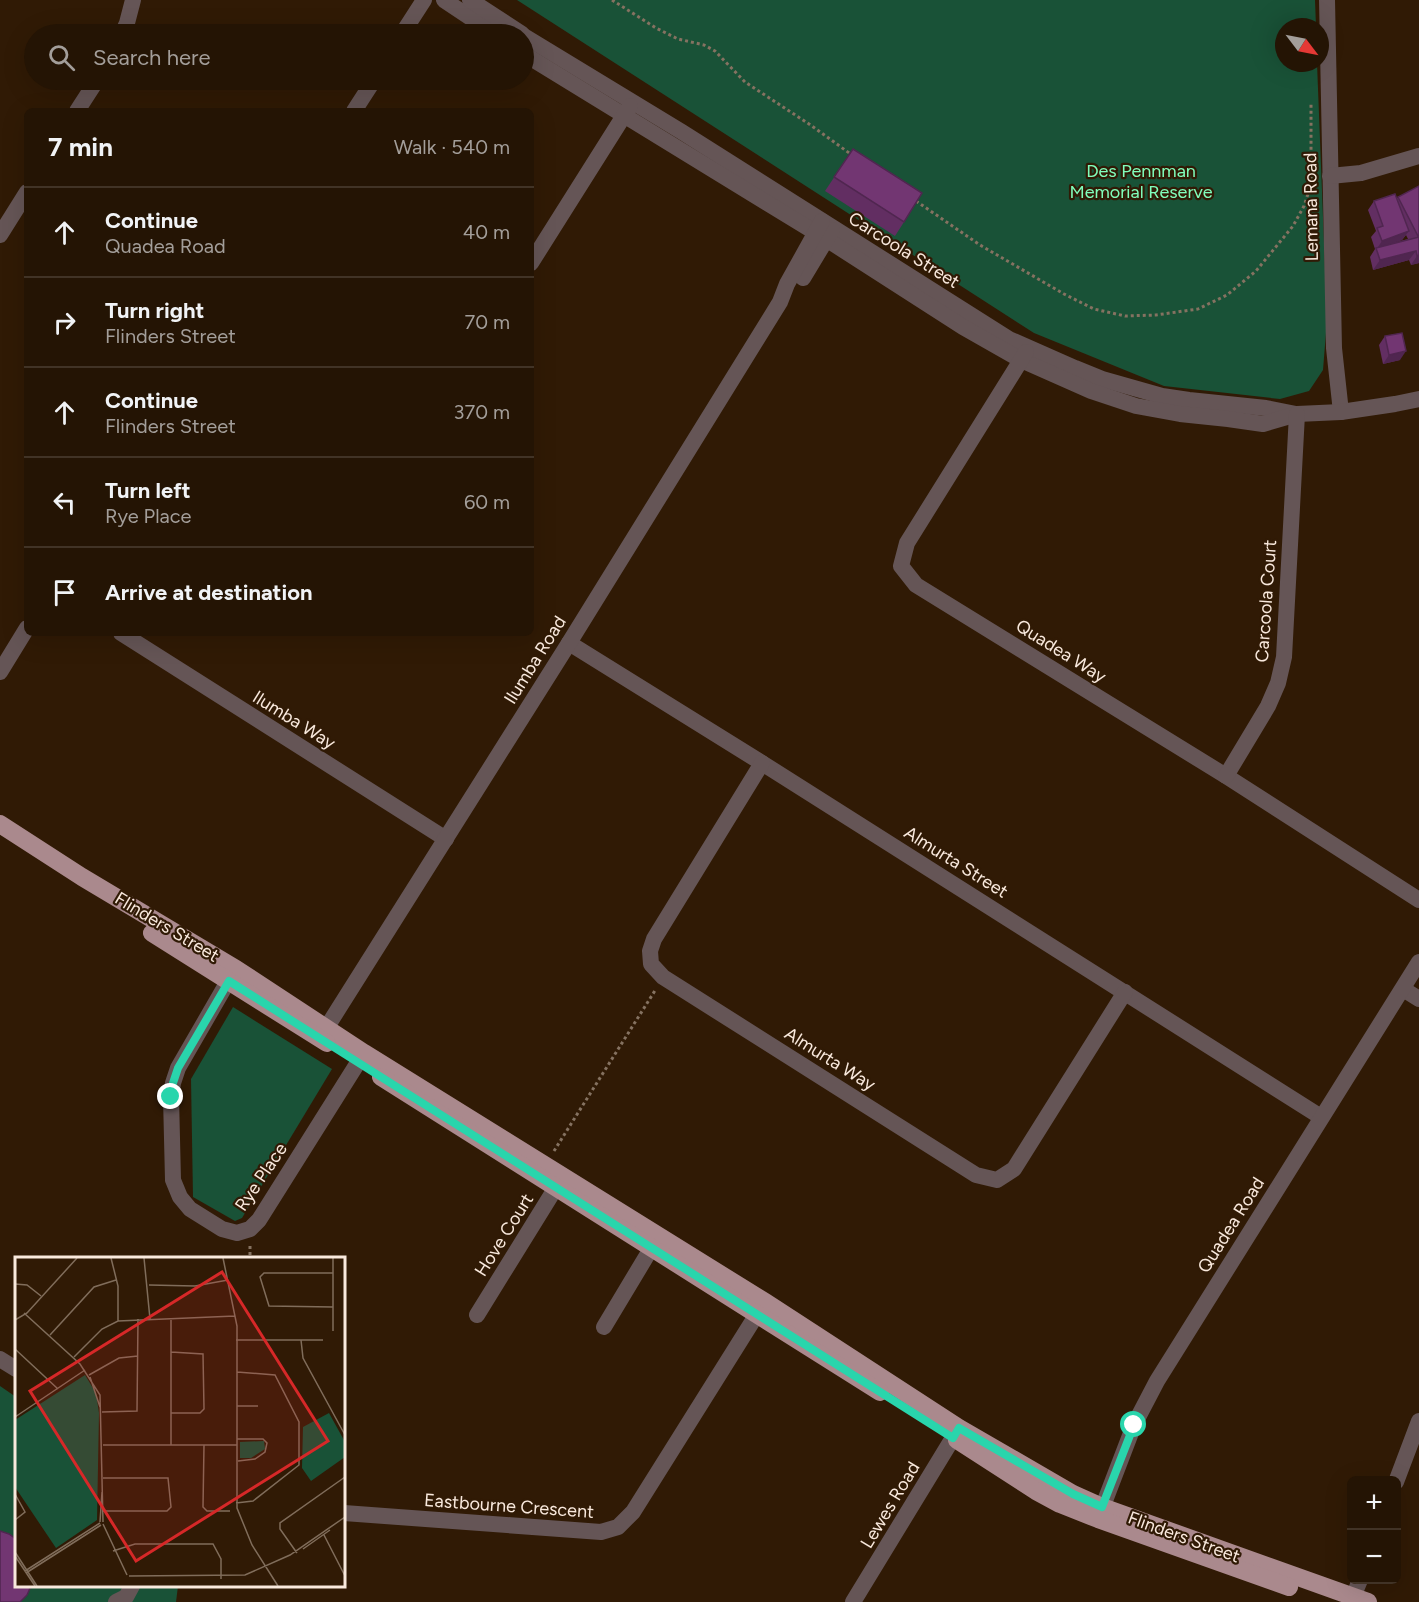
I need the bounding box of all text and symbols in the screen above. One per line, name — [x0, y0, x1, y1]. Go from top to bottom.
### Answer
north arrow — [1275, 18, 1329, 72]
search box — [24, 24, 534, 90]
icon: search — [45, 41, 78, 74]
text: Search here — [93, 44, 211, 71]
text: 7 min — [48, 131, 113, 163]
text: Walk · 540 m — [394, 135, 510, 159]
street label: Lemana Road — [1299, 152, 1323, 262]
park label: Des Pennman Memorial Reserve — [1069, 160, 1213, 203]
text: Continue — [105, 207, 198, 234]
street label: Carcoola Street — [844, 207, 964, 293]
icon: ahead — [48, 216, 81, 249]
text: 40 m — [463, 220, 510, 244]
text: Quadea Road — [105, 234, 226, 258]
text: Turn right — [105, 297, 204, 324]
icon: right — [48, 306, 81, 339]
text: 70 m — [464, 310, 510, 334]
text: Flinders Street — [105, 324, 236, 348]
text: Continue — [105, 387, 198, 414]
icon: ahead — [48, 396, 81, 429]
text: 370 m — [454, 400, 510, 424]
text: Flinders Street — [105, 414, 236, 438]
text: Turn left — [105, 477, 191, 504]
icon: left — [48, 486, 81, 519]
text: 60 m — [464, 490, 510, 514]
text: Rye Place — [105, 504, 192, 528]
street label: Carcoola Court — [1251, 539, 1281, 663]
icon: arrive — [48, 576, 81, 609]
text: Arrive at destination — [105, 579, 313, 606]
street label: Ilumba Road — [499, 612, 571, 708]
street label: Quadea Way — [1012, 615, 1111, 688]
street label: Ilumba Way — [249, 686, 340, 754]
street label: Almurta Street — [900, 821, 1012, 903]
street label: Flinders Street — [111, 887, 223, 967]
street label: Almurta Way — [780, 1022, 880, 1096]
route end — [157, 1083, 183, 1109]
street label: Rye Place — [230, 1138, 292, 1215]
street label: Quadea Road — [1193, 1173, 1269, 1277]
street label: Hove Court — [470, 1189, 538, 1280]
inset map — [15, 1257, 345, 1587]
route start — [1120, 1411, 1146, 1437]
street label: Lewes Road — [856, 1458, 924, 1552]
map controls — [1347, 1476, 1401, 1584]
button: + — [1347, 1476, 1401, 1530]
street label: Eastbourne Crescent — [423, 1489, 595, 1523]
street label: Flinders Street — [1125, 1507, 1243, 1568]
button: − — [1347, 1530, 1401, 1584]

